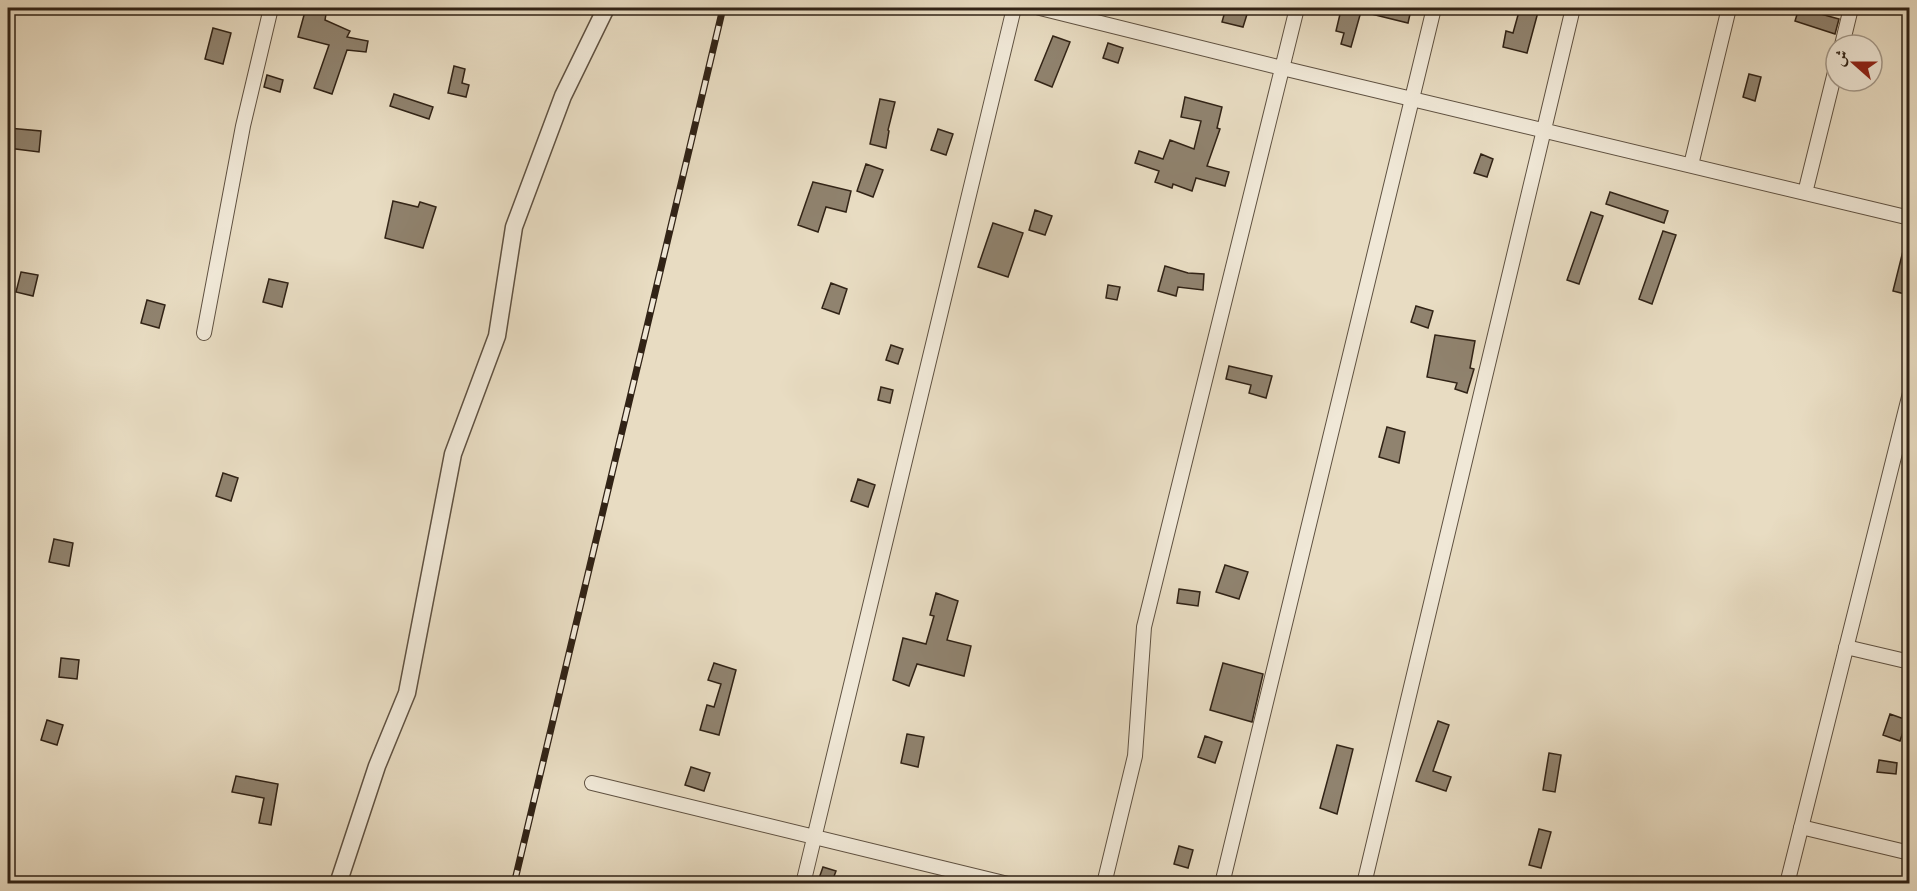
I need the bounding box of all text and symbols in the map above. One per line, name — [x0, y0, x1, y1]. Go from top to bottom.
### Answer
north arrow — [1824, 33, 1884, 93]
text: ش — [1829, 47, 1852, 69]

